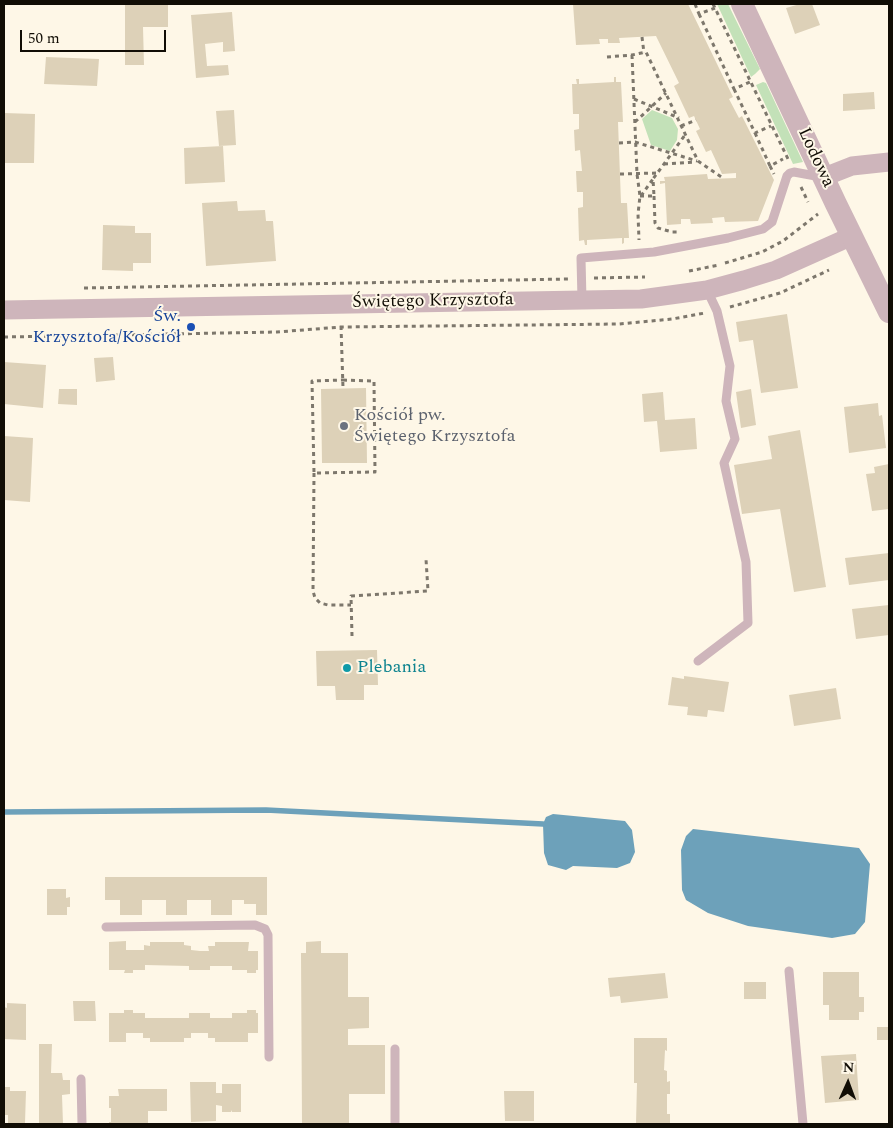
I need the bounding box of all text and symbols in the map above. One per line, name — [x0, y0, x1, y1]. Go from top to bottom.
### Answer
scale bar — [22, 20, 169, 52]
text: 50 m — [28, 27, 60, 50]
street label: Lodowa — [792, 125, 838, 191]
street label: Świętego Krzysztofa — [352, 290, 514, 314]
place label: Św. Krzysztofa/Kościół — [32, 306, 181, 348]
marker: Św. Krzysztofa/Kościół — [185, 321, 197, 333]
place label: Kościół pw. Świętego Krzysztofa — [354, 405, 515, 448]
marker: Kościół pw. Świętego Krzysztofa — [338, 420, 350, 432]
place label: Plebania — [357, 657, 426, 679]
marker: Plebania — [341, 662, 353, 674]
text: N — [842, 1057, 855, 1078]
north arrow — [823, 1058, 873, 1108]

